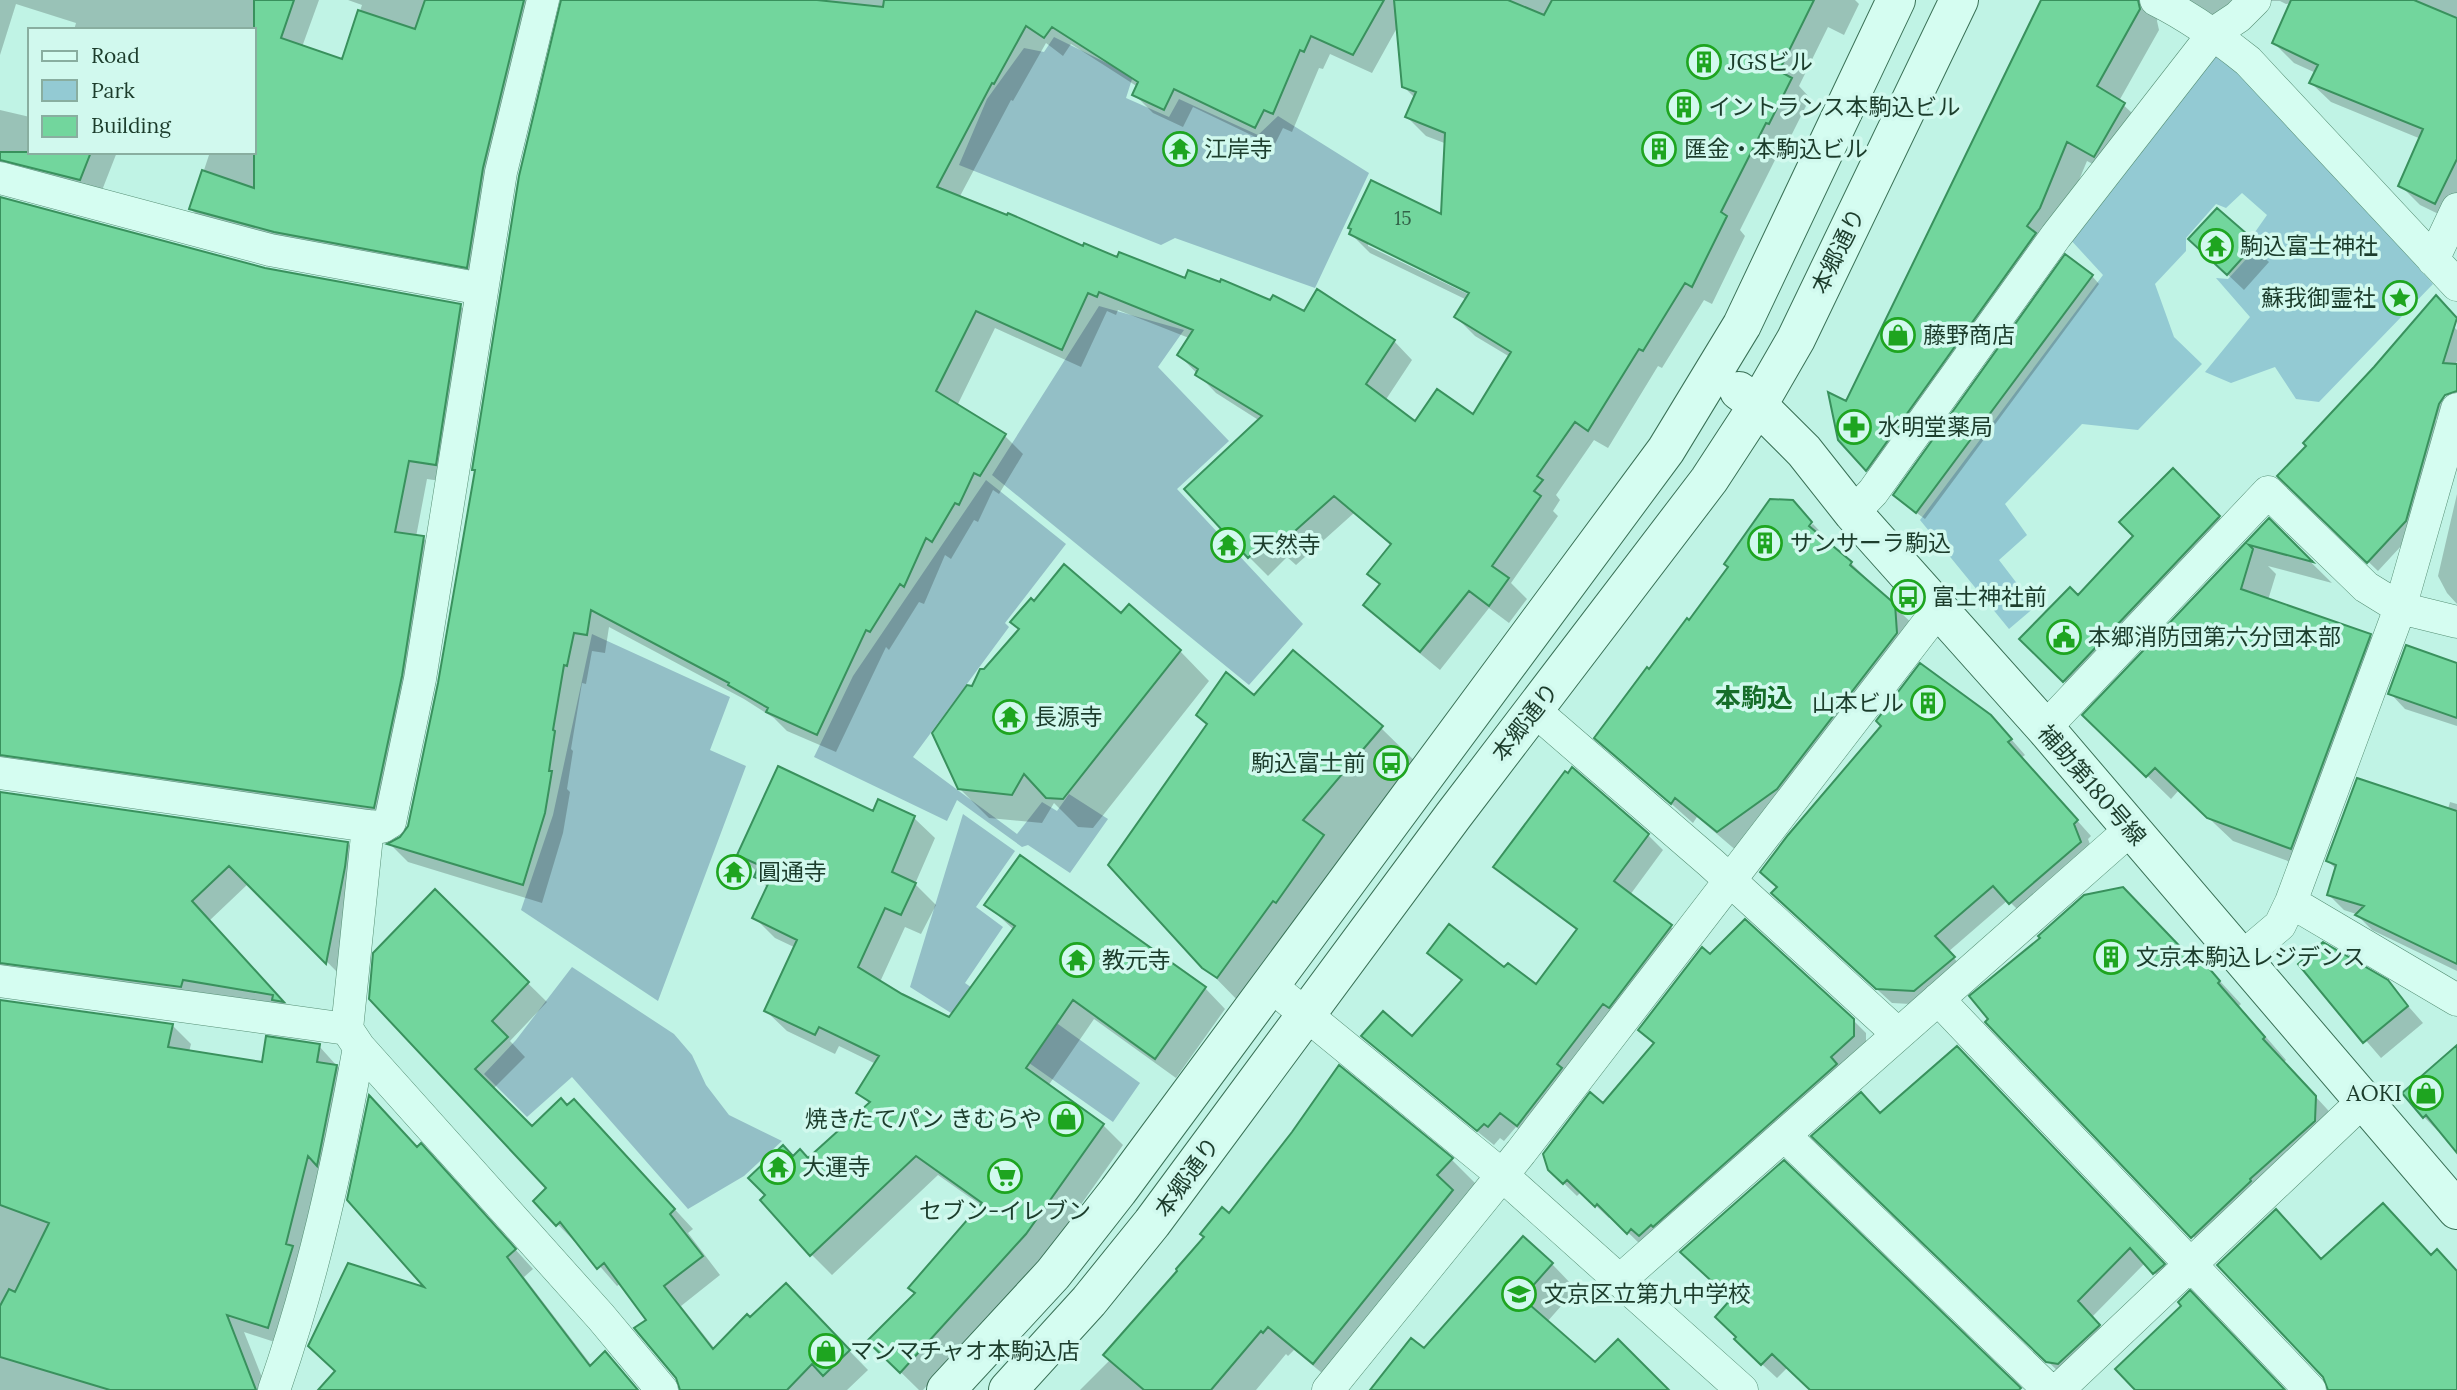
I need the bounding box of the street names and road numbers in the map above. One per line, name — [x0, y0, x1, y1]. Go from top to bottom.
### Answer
street label: 本郷通り — [1804, 203, 1871, 298]
street label: 本郷通り — [1485, 677, 1564, 767]
street label: 補助第180号線 — [2032, 718, 2153, 851]
street label: 本郷通り — [1148, 1131, 1225, 1222]

